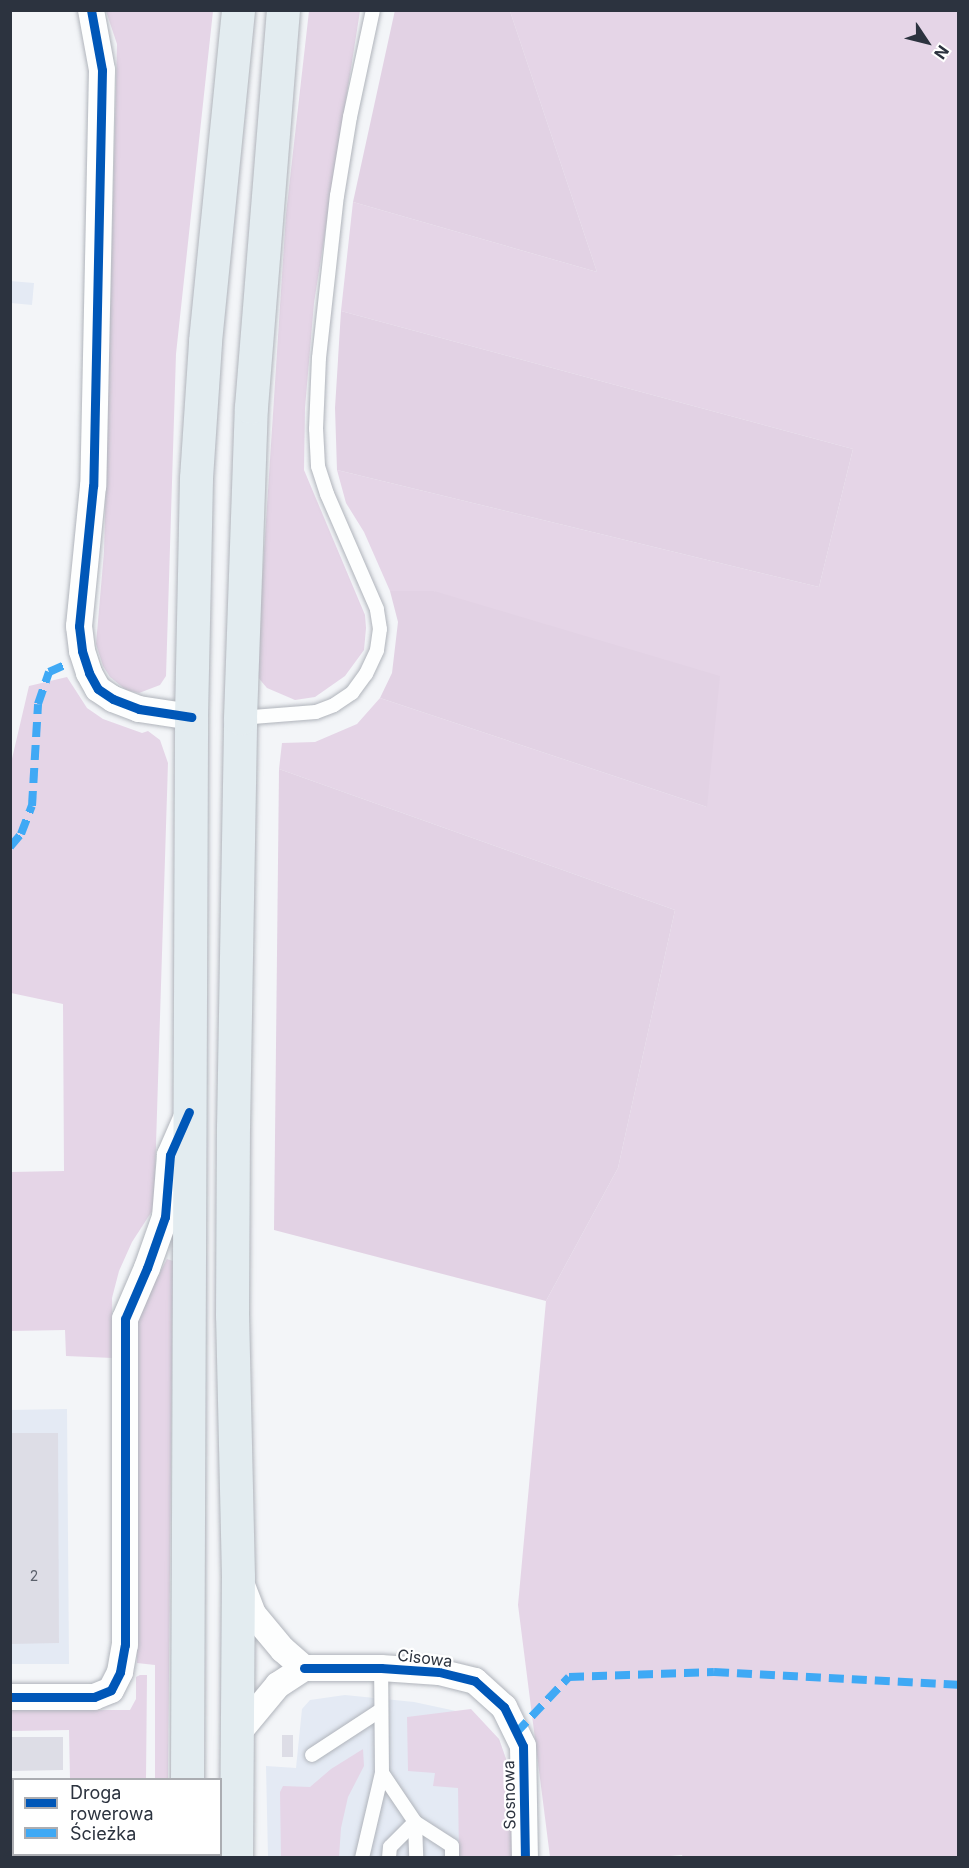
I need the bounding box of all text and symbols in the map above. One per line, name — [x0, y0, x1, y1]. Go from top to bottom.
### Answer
north arrow — [897, 12, 957, 72]
text: N — [930, 42, 953, 63]
house number: 2 — [30, 1568, 38, 1584]
street label: Cisowa — [396, 1645, 454, 1671]
street label: Sosnowa — [499, 1760, 519, 1830]
legend — [12, 1778, 222, 1856]
text: Droga rowerowa — [70, 1782, 154, 1824]
text: Ścieżka — [70, 1823, 136, 1844]

